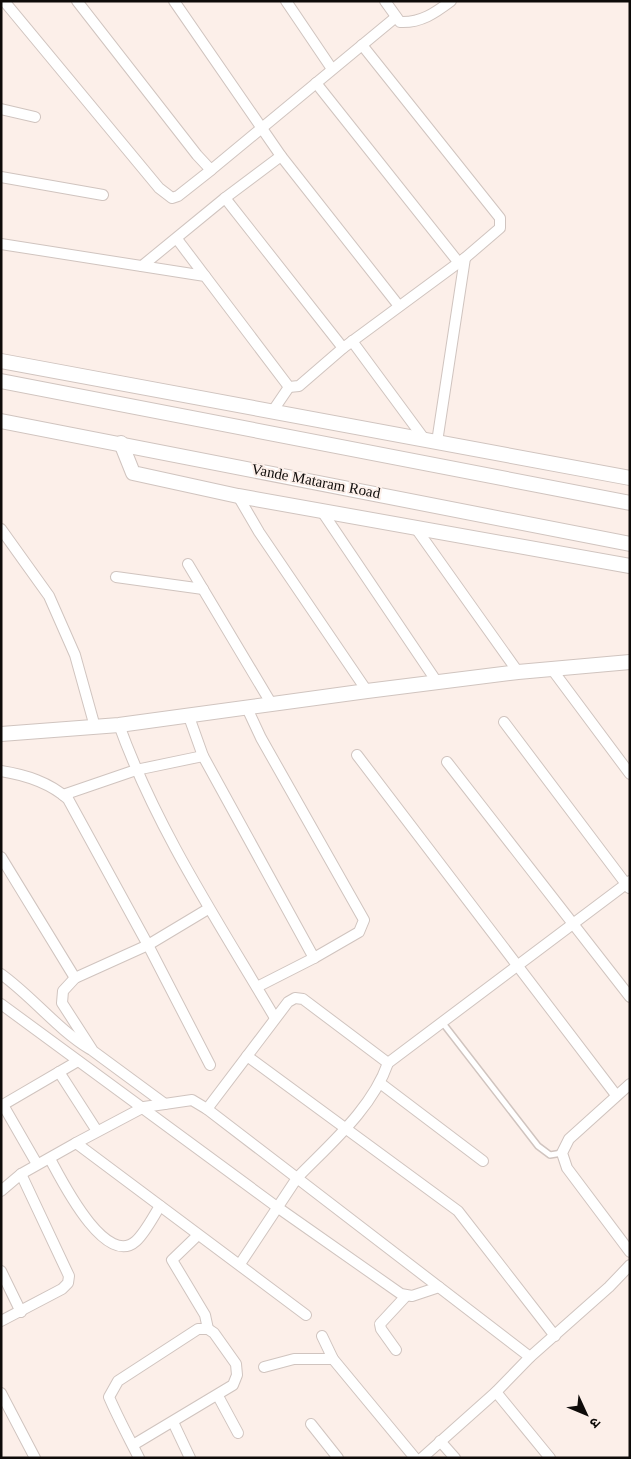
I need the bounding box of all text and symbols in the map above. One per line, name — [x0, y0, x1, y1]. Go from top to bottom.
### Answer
street label: Vande Mataram Road — [250, 461, 382, 501]
north arrow — [561, 1389, 611, 1439]
text: उ — [586, 1415, 603, 1431]

